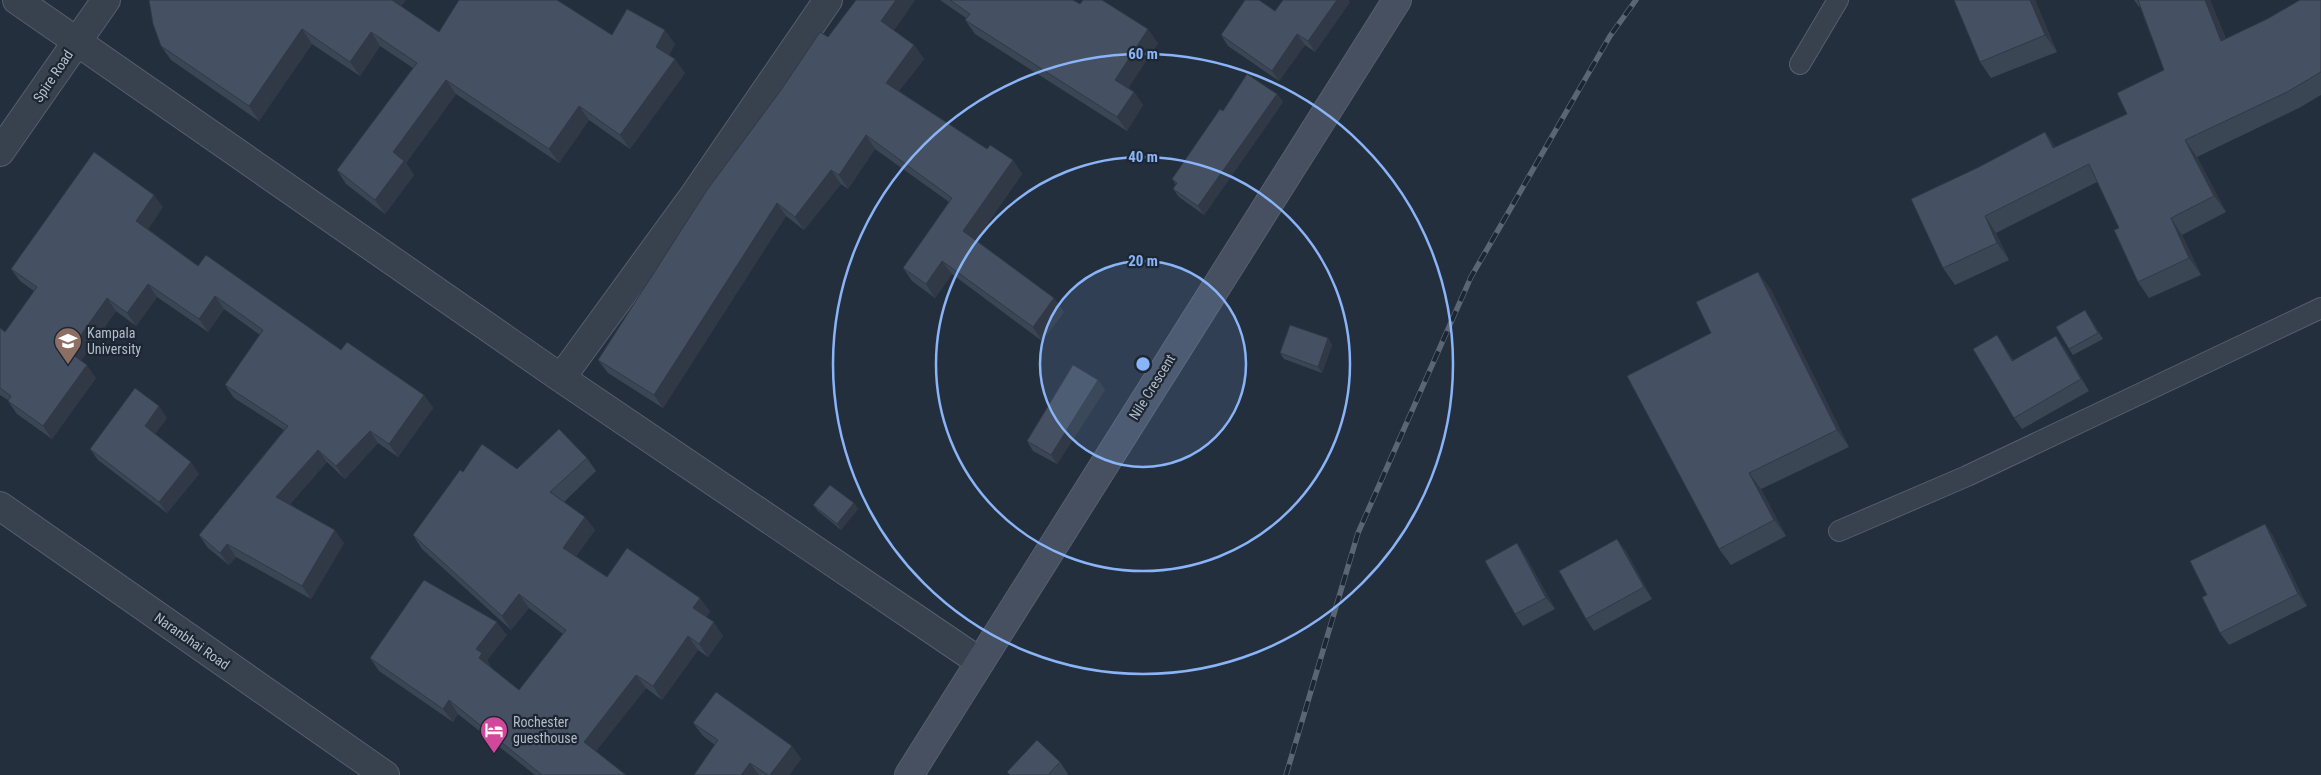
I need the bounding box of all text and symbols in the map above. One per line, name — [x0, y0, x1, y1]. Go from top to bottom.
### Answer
text: 60 m — [1128, 45, 1158, 63]
street label: Spire Road — [30, 47, 76, 105]
text: 40 m — [1128, 148, 1158, 166]
text: 20 m — [1128, 252, 1158, 270]
place label: Kampala University — [87, 325, 141, 357]
school or university icon: Kampala University — [53, 326, 83, 365]
street label: Nile Crescent — [1126, 351, 1178, 423]
centre of rings — [1134, 355, 1152, 373]
street label: Naranbhai Road — [151, 609, 233, 673]
place label: Rochester guesthouse — [513, 714, 578, 746]
hotel icon: Rochester guesthouse — [479, 715, 509, 754]

